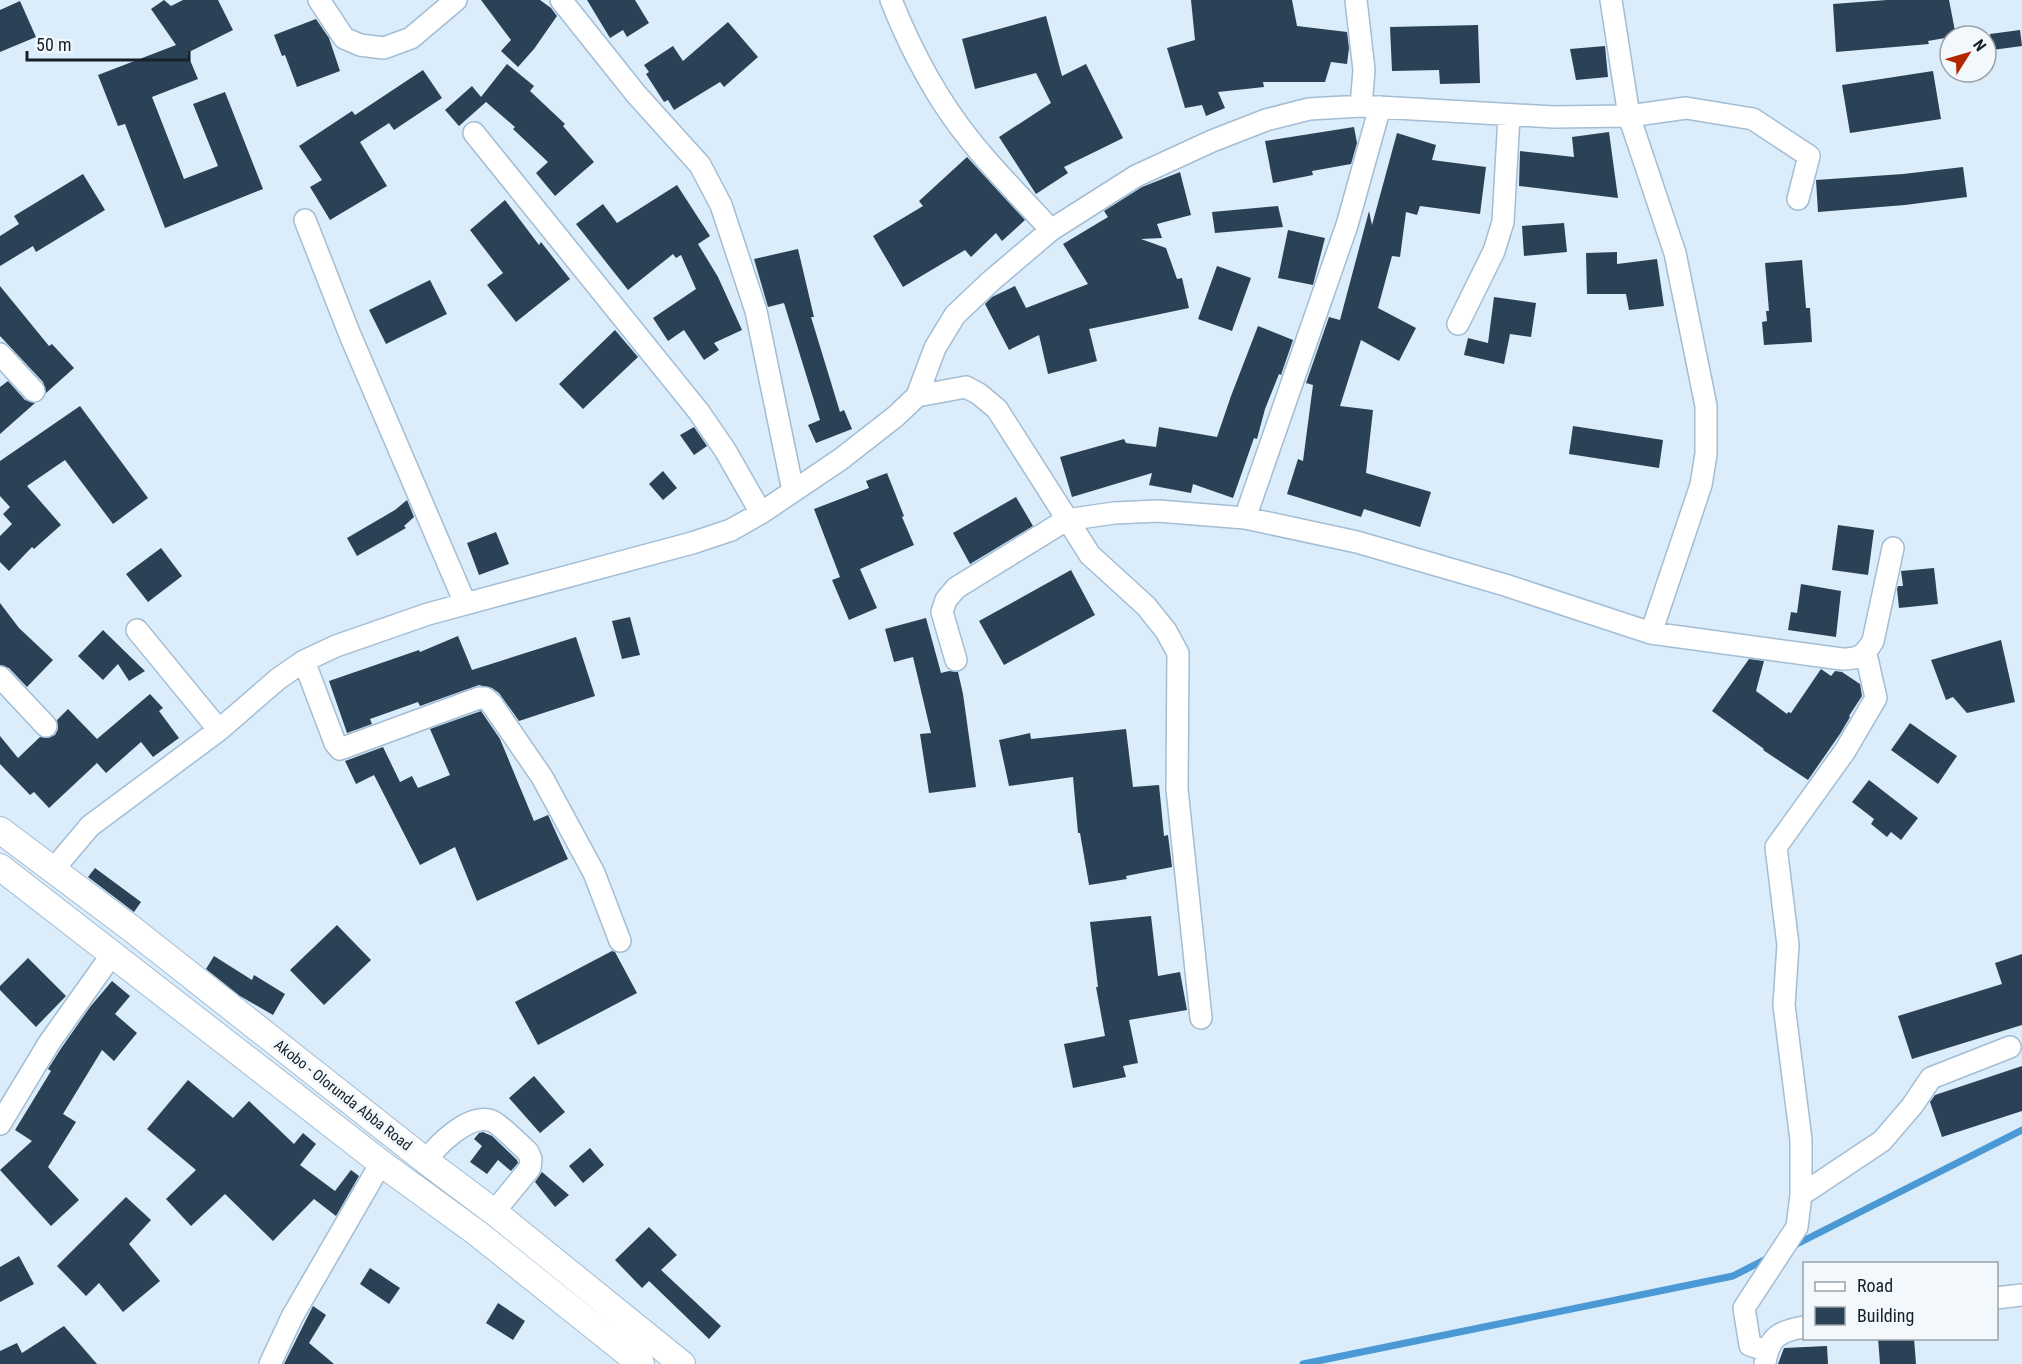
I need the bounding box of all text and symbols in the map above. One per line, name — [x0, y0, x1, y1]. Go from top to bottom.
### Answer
scale bar — [27, 24, 189, 62]
north arrow — [1938, 24, 1998, 84]
text: 50 m — [36, 34, 71, 55]
text: N — [1969, 36, 1990, 55]
street label: Akobo - Olorunda Abba Road — [271, 1036, 415, 1154]
legend — [1803, 1262, 1998, 1340]
text: Road — [1857, 1275, 1893, 1296]
text: Building — [1857, 1305, 1914, 1326]

